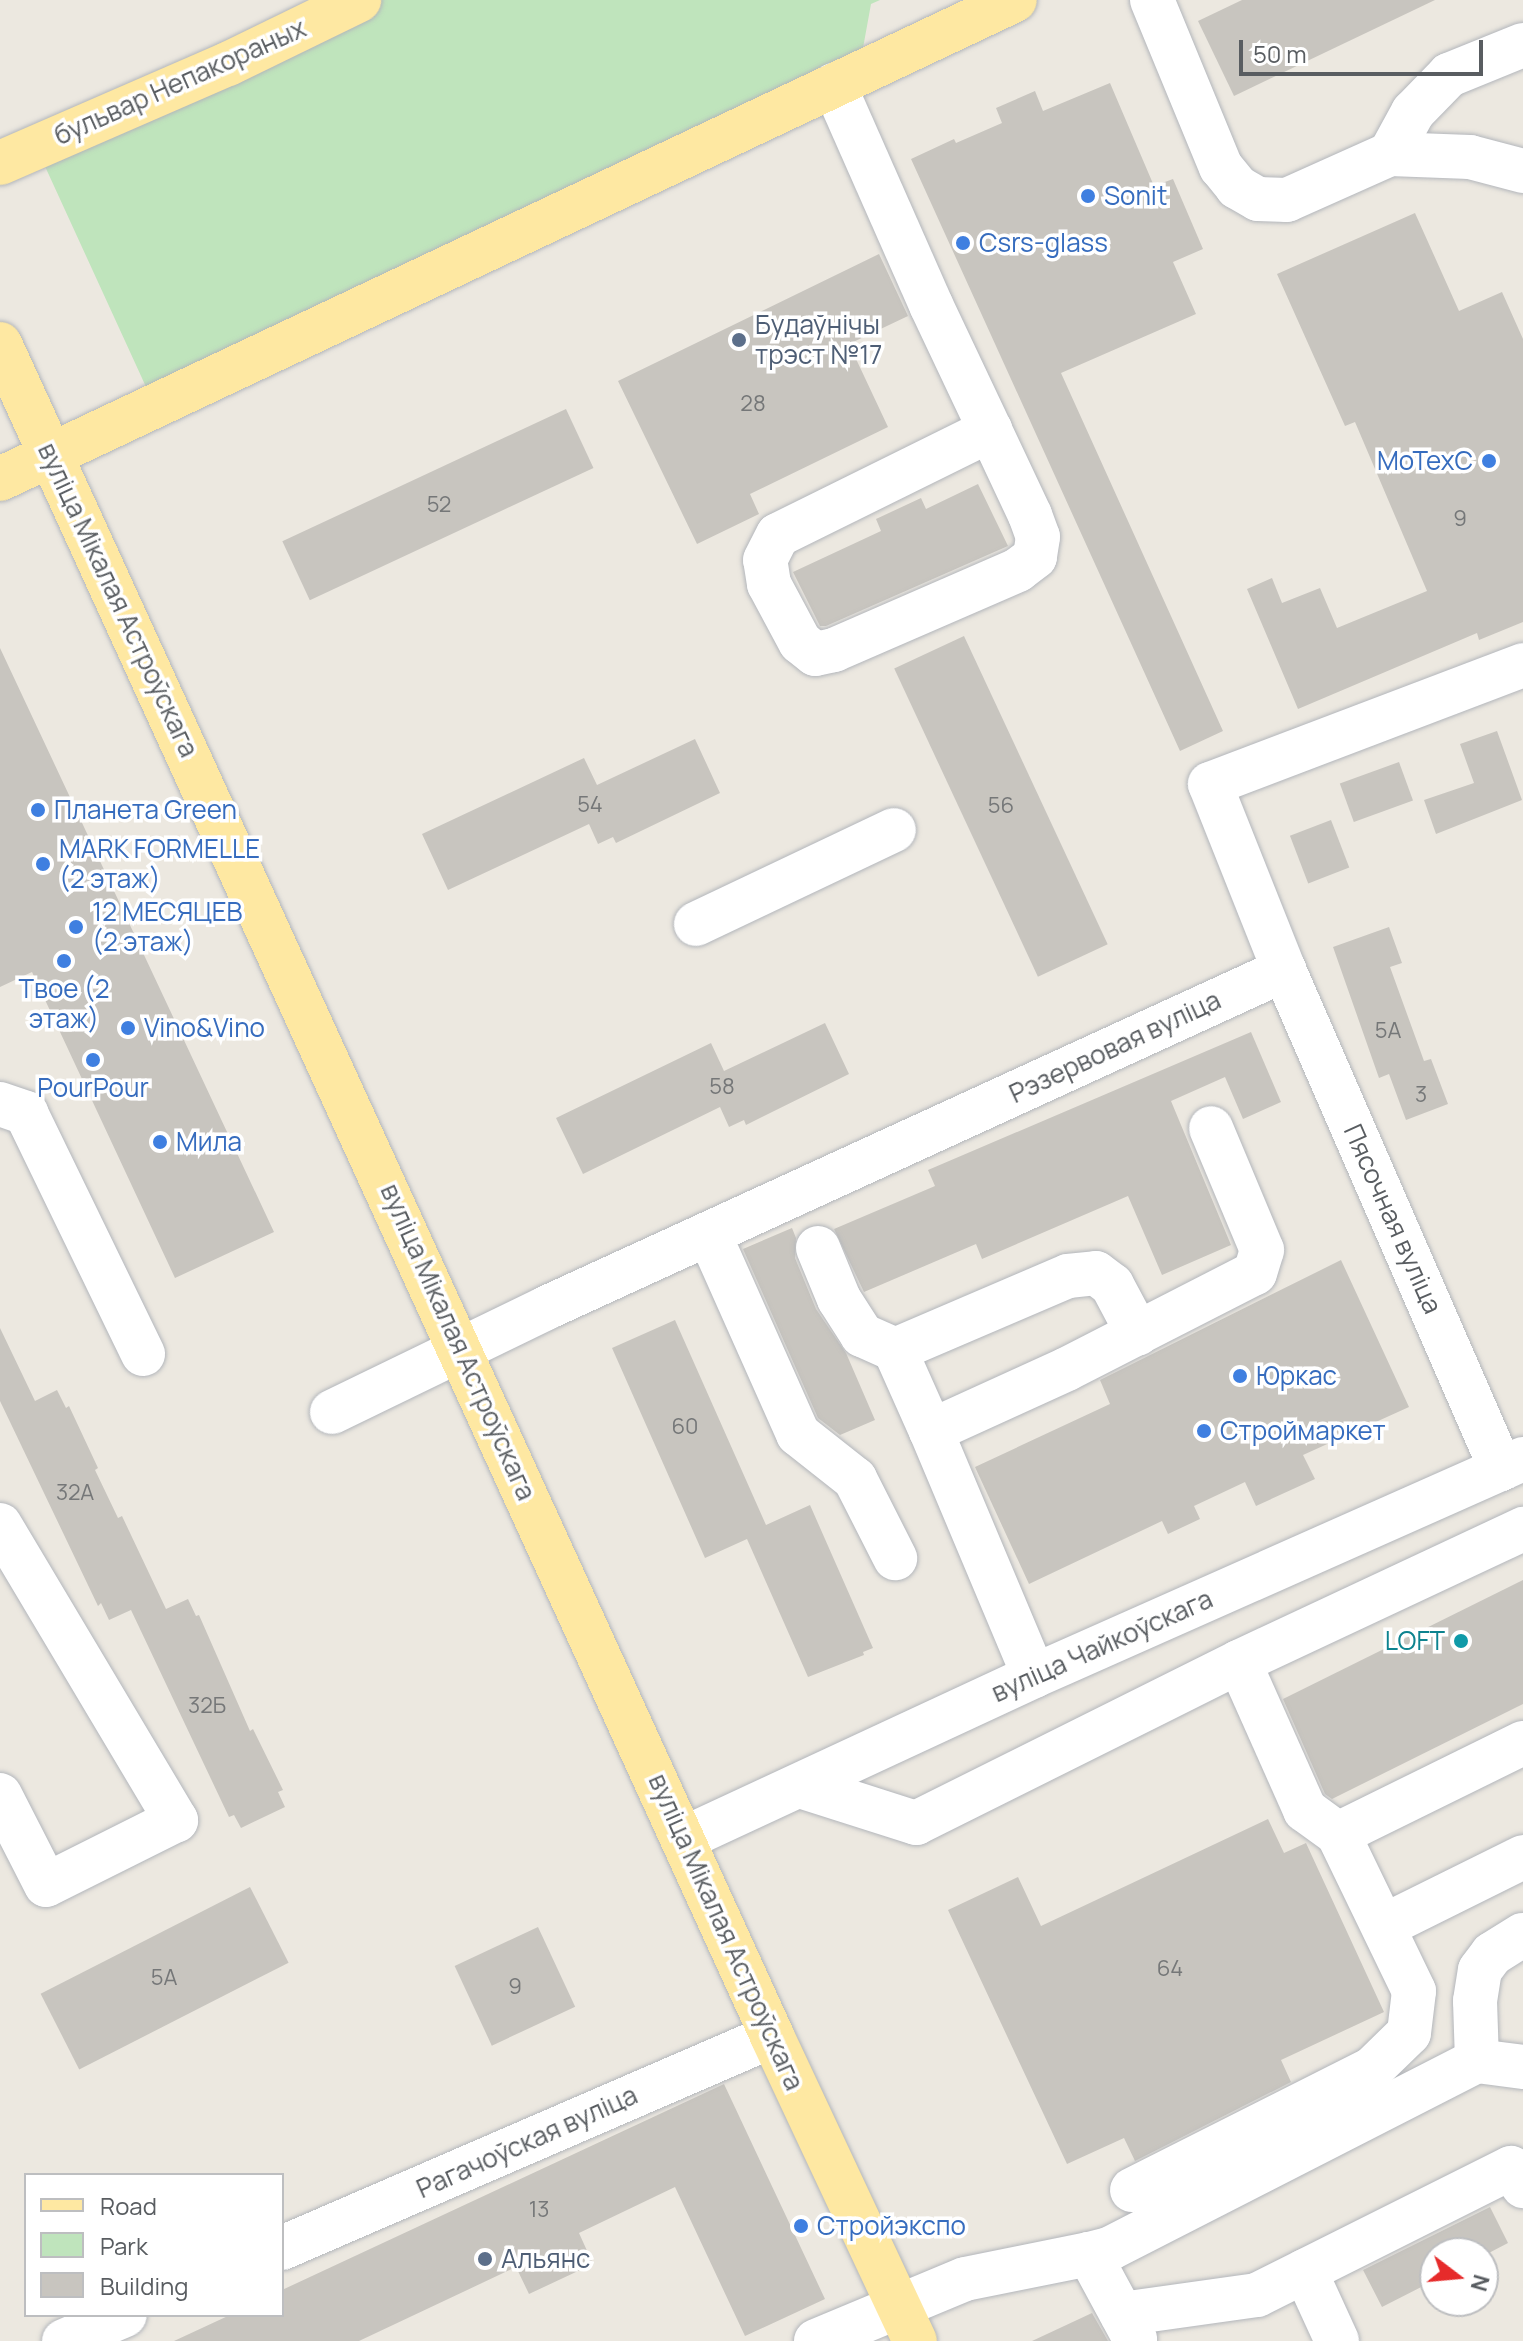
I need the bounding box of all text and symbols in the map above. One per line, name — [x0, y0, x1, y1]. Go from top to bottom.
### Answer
street label: бульвар Непакораных — [49, 12, 311, 152]
scale bar — [1243, 24, 1487, 74]
text: 50 m — [1253, 37, 1307, 70]
place label: Sonit — [1104, 180, 1167, 212]
marker: Sonit — [1079, 187, 1097, 205]
place label: Csrs-glass — [979, 227, 1108, 259]
marker: Csrs-glass — [954, 234, 972, 252]
place label: Будаўнічы трэст №17 — [755, 309, 882, 370]
marker: Будаўнічы трэст №17 — [730, 331, 748, 349]
house number: 28 — [740, 391, 766, 417]
street label: вуліца Мікалая Астроўскага — [31, 438, 205, 762]
place label: MoTexC — [1377, 445, 1473, 477]
marker: MoTexC — [1480, 452, 1498, 470]
house number: 52 — [427, 492, 451, 518]
house number: 9 — [1453, 506, 1467, 532]
house number: 54 — [577, 792, 603, 818]
house number: 56 — [988, 793, 1014, 819]
place label: Планета Green — [54, 794, 237, 826]
marker: Планета Green — [29, 801, 47, 819]
place label: MARK FORMELLE (2 этаж) — [59, 833, 261, 894]
marker: MARK FORMELLE (2 этаж) — [34, 855, 52, 873]
place label: 12 МЕСЯЦЕВ (2 этаж) — [92, 896, 242, 958]
marker: 12 МЕСЯЦЕВ (2 этаж) — [67, 918, 85, 936]
marker: Твое (2 этаж) — [55, 952, 73, 970]
place label: Твое (2 этаж) — [18, 973, 110, 1034]
street label: Рэзервовая вуліца — [1004, 984, 1226, 1110]
place label: Vino&Vino — [144, 1012, 265, 1044]
house number: 5А — [1375, 1018, 1401, 1044]
marker: Vino&Vino — [119, 1019, 137, 1037]
marker: PourPour — [84, 1051, 102, 1069]
place label: PourPour — [37, 1072, 149, 1104]
house number: 58 — [709, 1074, 735, 1100]
house number: 3 — [1415, 1082, 1427, 1108]
street label: Пясочная вуліца — [1337, 1120, 1449, 1318]
place label: Мила — [176, 1126, 242, 1158]
marker: Мила — [151, 1133, 169, 1151]
street label: вуліца Мікалая Астроўскага — [374, 1179, 542, 1505]
place label: Юркас — [1256, 1360, 1337, 1392]
marker: Юркас — [1231, 1367, 1249, 1385]
house number: 60 — [671, 1414, 699, 1440]
place label: Строймаркет — [1220, 1415, 1386, 1447]
marker: Строймаркет — [1195, 1422, 1213, 1440]
house number: 32А — [56, 1480, 94, 1506]
street label: вуліца Чайкоўскага — [987, 1583, 1217, 1709]
place label: LOFT — [1385, 1625, 1445, 1657]
marker: LOFT — [1452, 1632, 1470, 1650]
house number: 32Б — [188, 1693, 226, 1719]
street label: вуліца Мікалая Астроўскага — [642, 1769, 810, 2095]
house number: 64 — [1157, 1956, 1183, 1982]
house number: 5А — [151, 1965, 177, 1991]
house number: 9 — [508, 1974, 522, 2000]
street label: Рагачоўская вуліца — [412, 2079, 642, 2205]
legend — [24, 2173, 284, 2317]
text: Road — [100, 2189, 157, 2222]
house number: 13 — [529, 2197, 549, 2223]
place label: Стройэкспо — [817, 2210, 966, 2242]
marker: Стройэкспо — [792, 2217, 810, 2235]
text: Park — [100, 2229, 148, 2262]
north arrow — [1419, 2237, 1499, 2317]
place label: Альянс — [501, 2243, 590, 2275]
marker: Альянс — [476, 2250, 494, 2268]
text: Building — [100, 2269, 188, 2302]
text: N — [1464, 2271, 1497, 2295]

